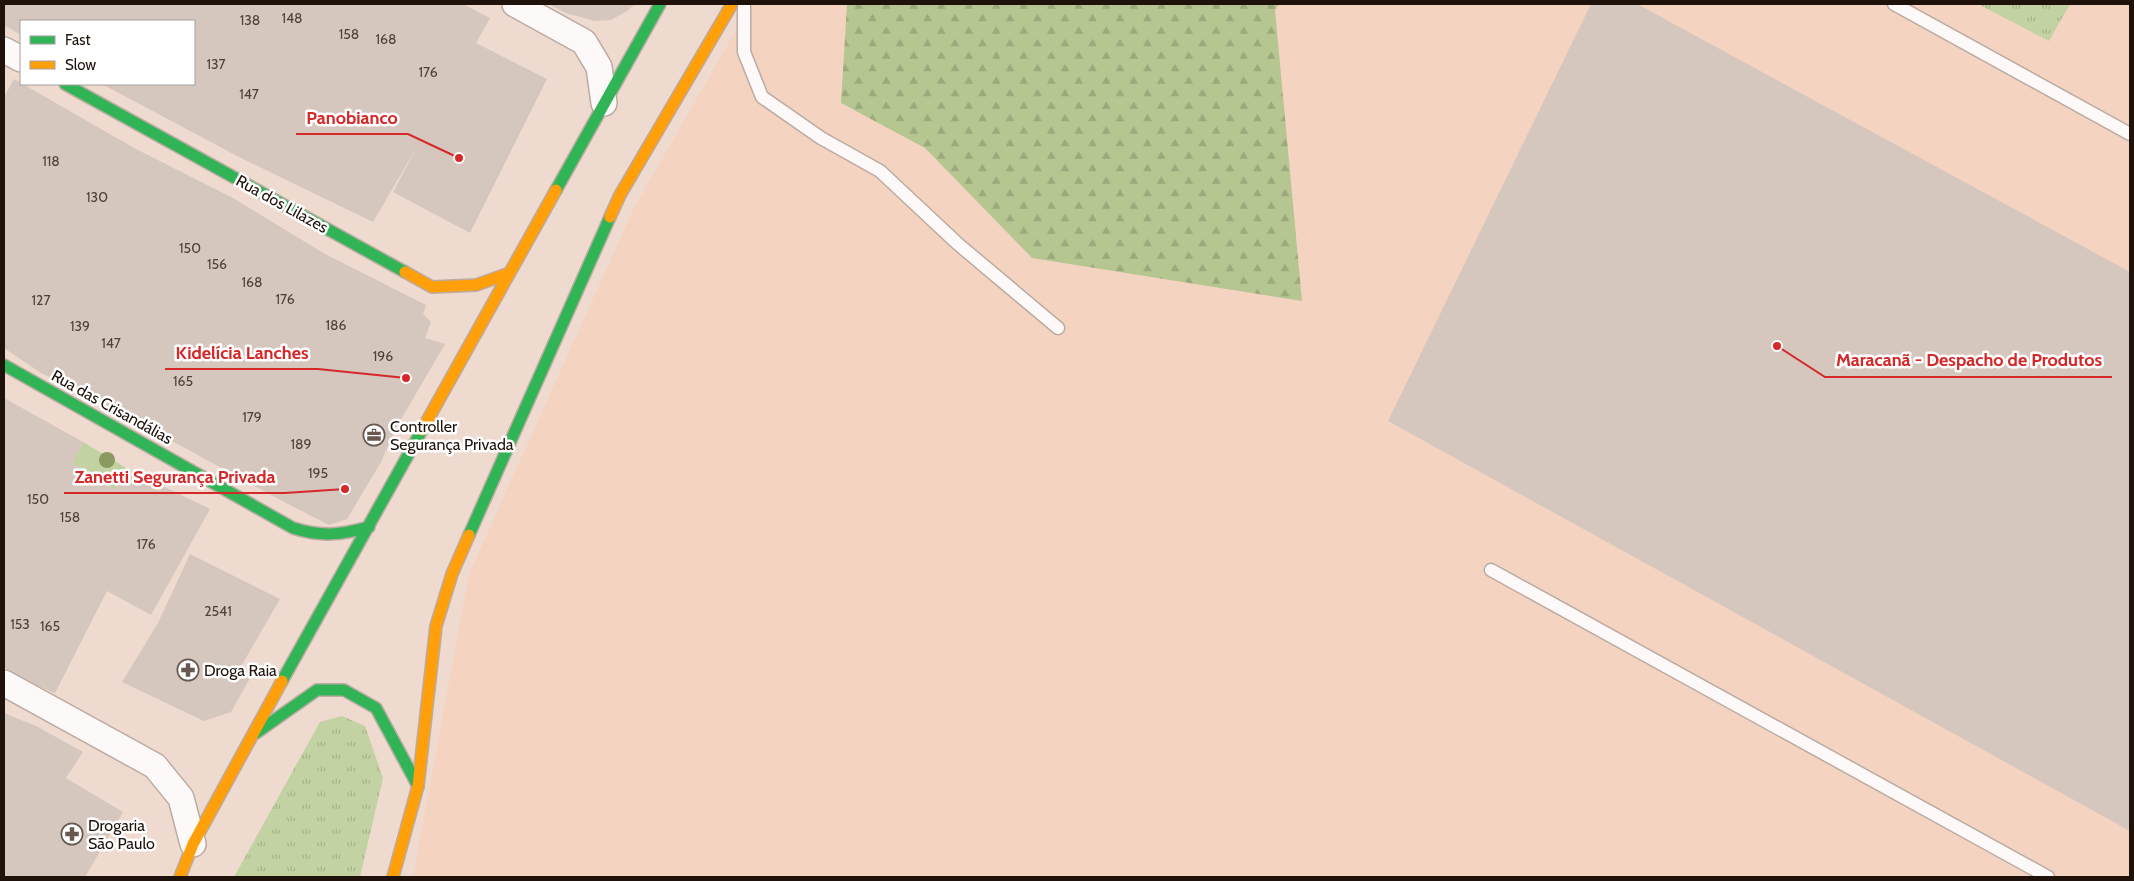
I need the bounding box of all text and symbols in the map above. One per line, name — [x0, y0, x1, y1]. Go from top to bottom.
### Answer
house number: 148 — [281, 9, 303, 27]
house number: 138 — [240, 11, 260, 29]
legend — [20, 20, 195, 85]
house number: 158 — [339, 25, 359, 43]
house number: 168 — [376, 30, 397, 48]
text: Fast — [65, 31, 90, 49]
house number: 137 — [206, 55, 226, 73]
text: Slow — [65, 56, 96, 74]
house number: 176 — [418, 63, 438, 81]
house number: 147 — [239, 85, 259, 103]
callout: Panobianco — [296, 101, 408, 134]
text: Panobianco — [306, 107, 398, 129]
house number: 118 — [42, 152, 60, 170]
street label: Rua dos Lilazes — [233, 171, 332, 237]
house number: 130 — [86, 188, 108, 206]
house number: 150 — [179, 239, 201, 257]
house number: 156 — [207, 255, 227, 273]
house number: 168 — [242, 273, 263, 291]
house number: 176 — [275, 290, 295, 308]
house number: 127 — [32, 291, 50, 309]
house number: 186 — [326, 316, 347, 334]
house number: 139 — [70, 317, 90, 335]
house number: 147 — [101, 334, 121, 352]
callout: Kidelícia Lanches — [165, 336, 318, 369]
text: Kidelícia Lanches — [175, 342, 309, 364]
callout: Maracanã - Despacho de Produtos — [1825, 344, 2112, 377]
house number: 196 — [373, 347, 393, 365]
text: Maracanã - Despacho de Produtos — [1836, 349, 2103, 371]
street label: Rua das Crisandálias — [48, 366, 176, 448]
house number: 165 — [173, 372, 193, 390]
house number: 179 — [242, 408, 262, 426]
place label: Controller Segurança Privada — [390, 417, 514, 454]
office icon: Controller Segurança Privada — [362, 423, 386, 447]
house number: 189 — [291, 435, 312, 453]
callout: Zanetti Segurança Privada — [64, 460, 285, 493]
house number: 195 — [308, 464, 328, 482]
text: Zanetti Segurança Privada — [74, 466, 276, 488]
house number: 150 — [27, 490, 49, 508]
house number: 158 — [60, 508, 80, 526]
house number: 176 — [136, 535, 156, 553]
house number: 2541 — [204, 602, 232, 620]
house number: 153 — [10, 615, 30, 633]
house number: 165 — [40, 617, 60, 635]
pharmacy icon: Droga Raia — [176, 658, 200, 682]
place label: Droga Raia — [204, 661, 277, 680]
place label: Drogaria São Paulo — [88, 816, 155, 853]
pharmacy icon: Drogaria São Paulo — [60, 822, 84, 846]

